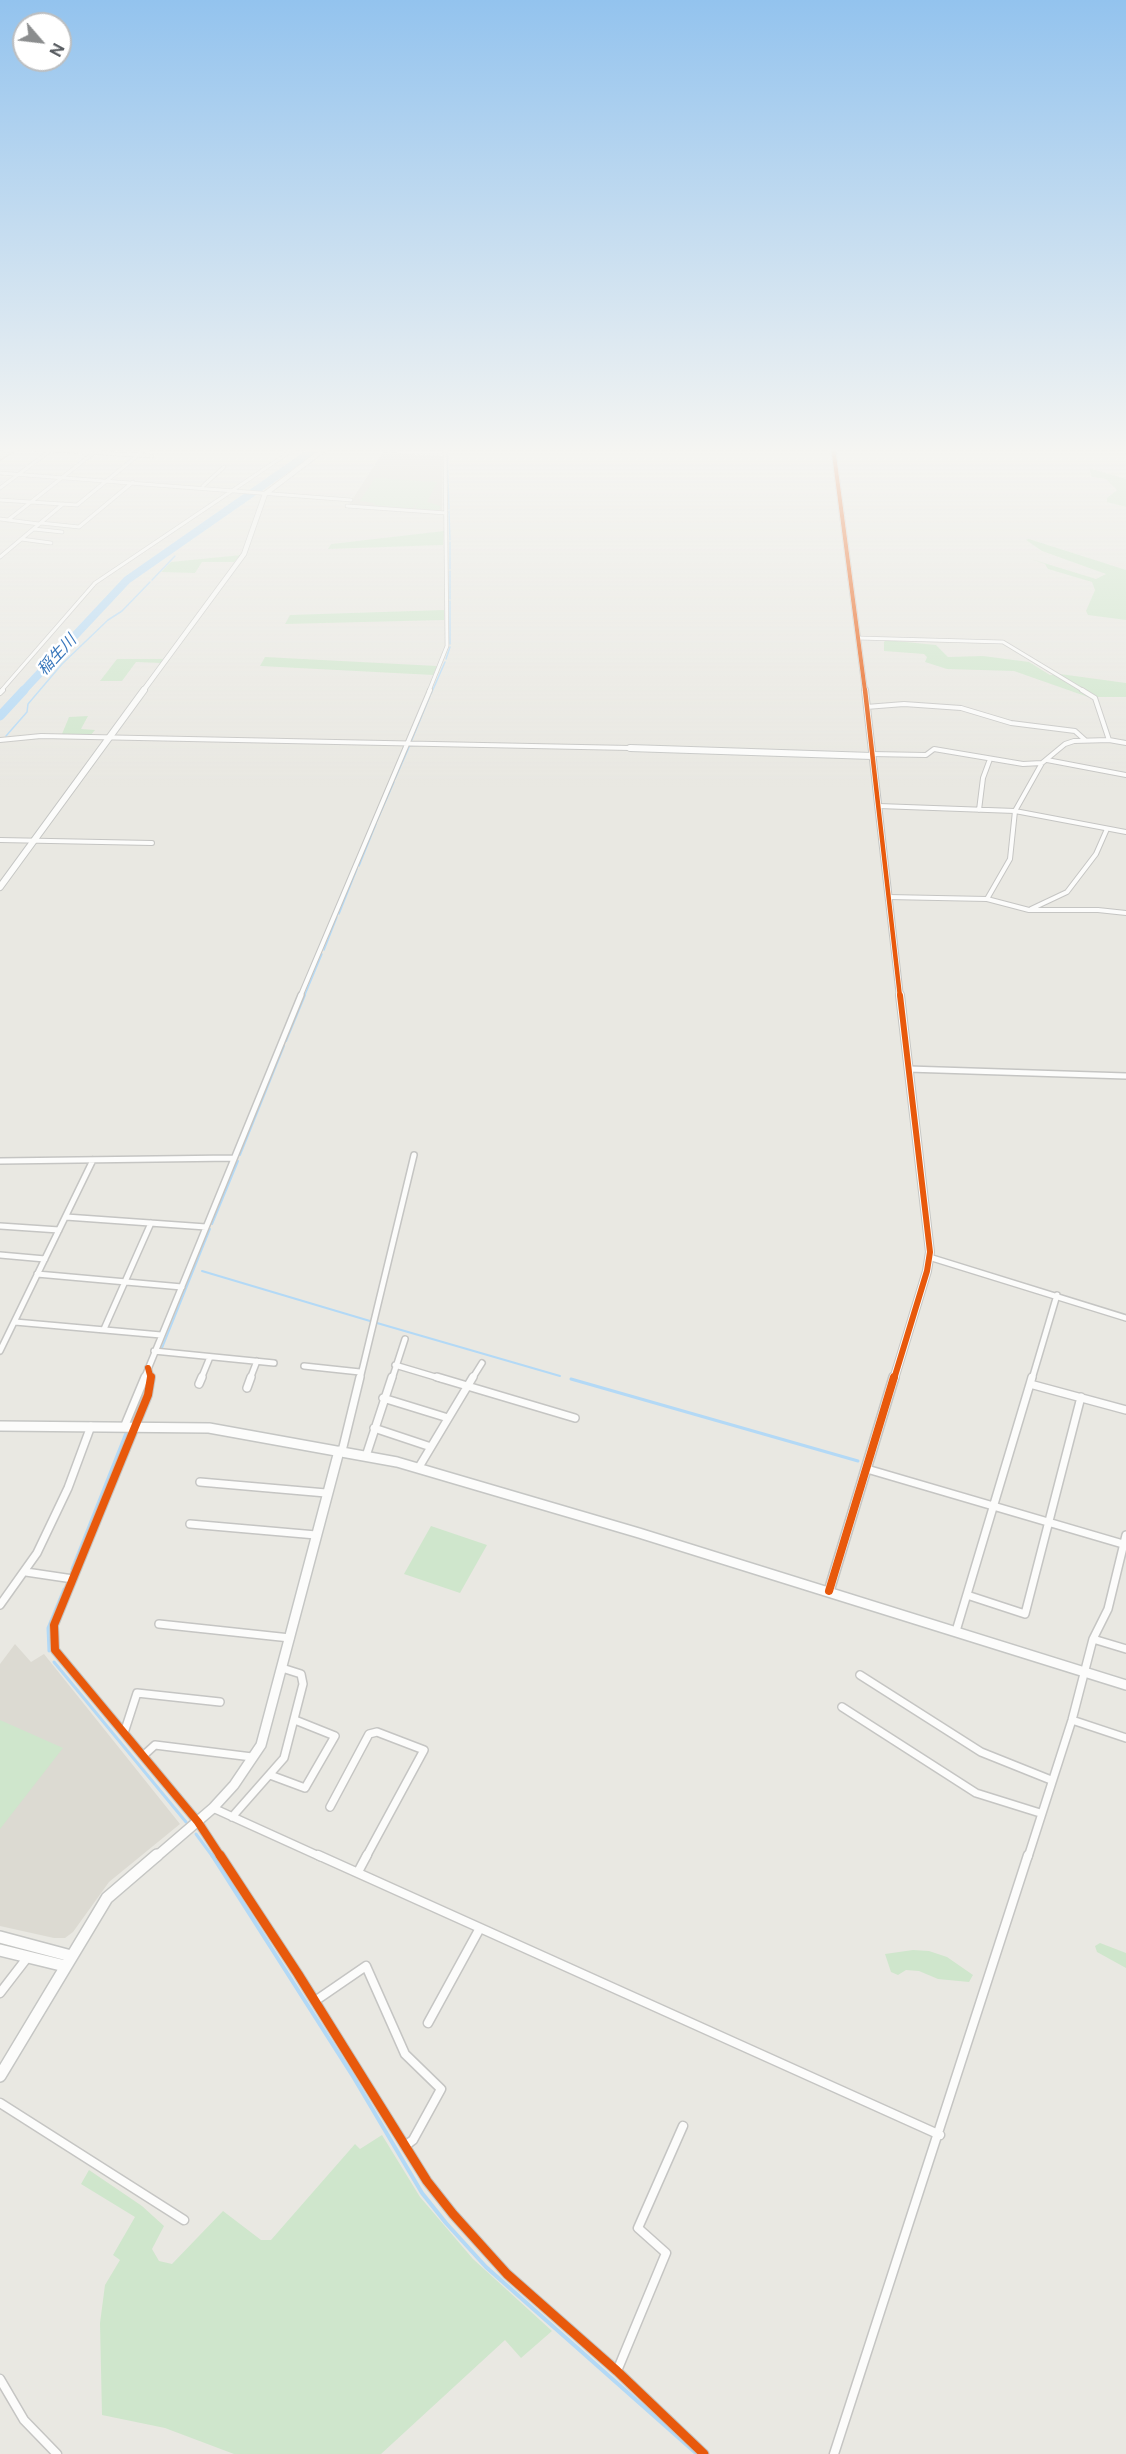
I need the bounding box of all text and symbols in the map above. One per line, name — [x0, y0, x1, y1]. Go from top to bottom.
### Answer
north arrow — [12, 12, 72, 72]
text: N — [45, 40, 68, 60]
water label: 稲生川 — [34, 631, 80, 679]

